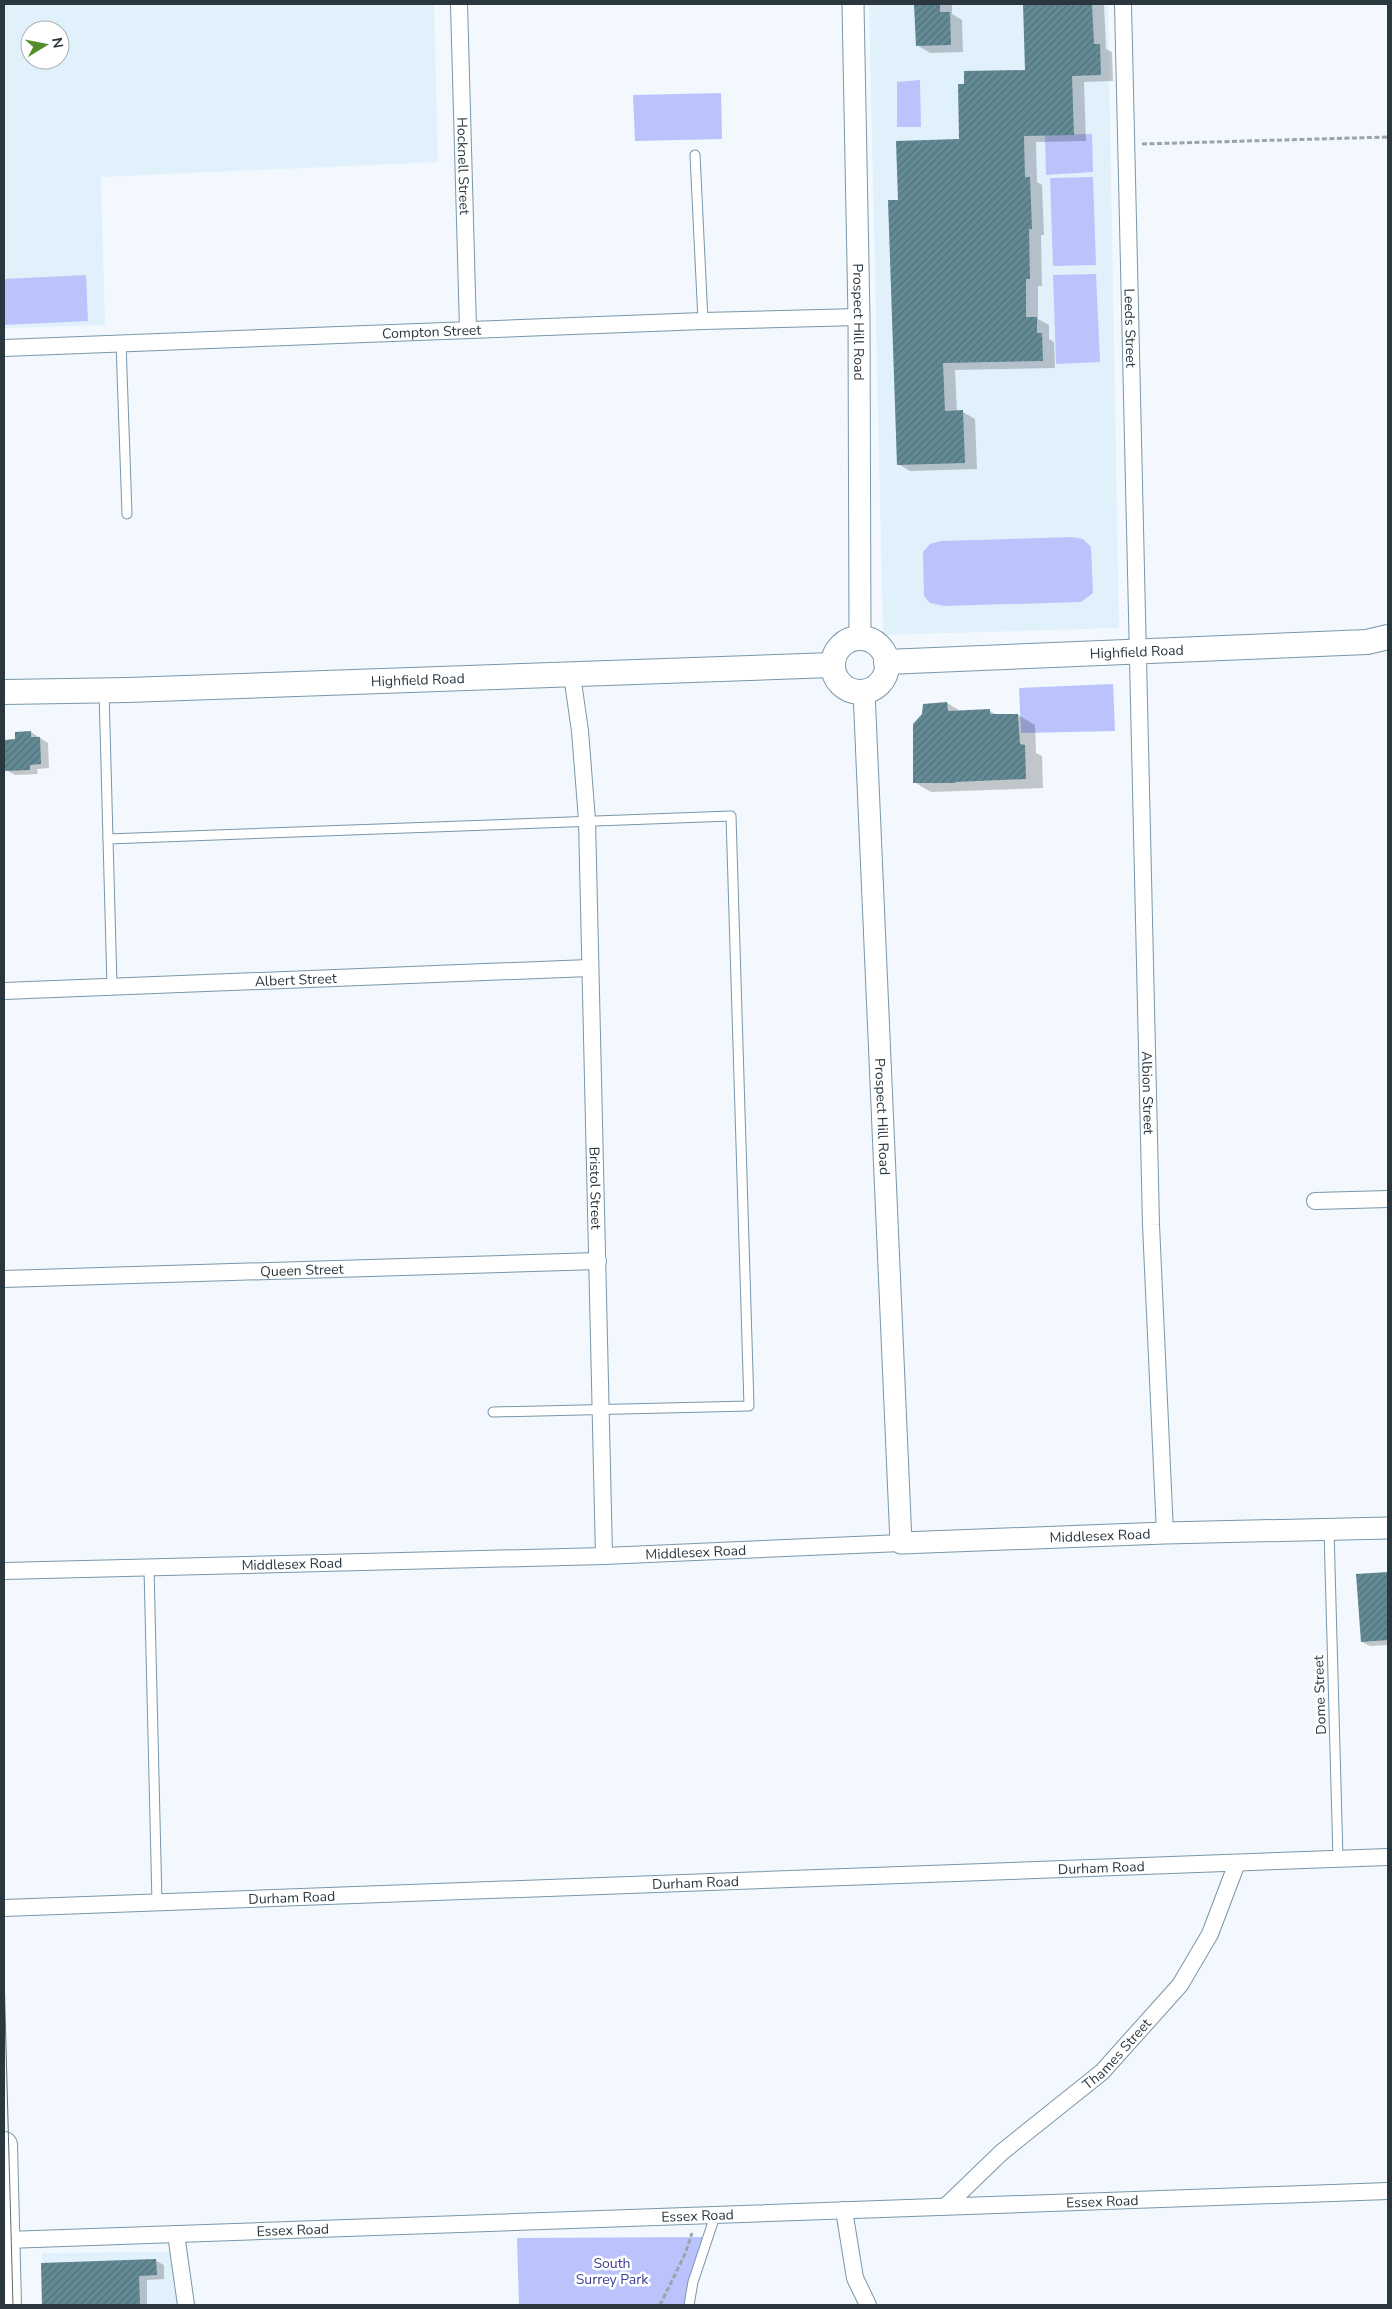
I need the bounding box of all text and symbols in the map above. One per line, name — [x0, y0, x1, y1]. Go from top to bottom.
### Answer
north arrow — [20, 20, 70, 70]
text: N — [47, 36, 68, 50]
street label: Hocknell Street — [453, 117, 474, 215]
street label: Prospect Hill Road — [848, 263, 869, 381]
street label: Leeds Street — [1120, 288, 1141, 368]
street label: Compton Street — [382, 320, 482, 343]
street label: Highfield Road — [1090, 640, 1184, 663]
street label: Highfield Road — [371, 669, 465, 691]
street label: Albert Street — [254, 968, 337, 991]
street label: Albion Street — [1138, 1051, 1158, 1135]
street label: Prospect Hill Road — [870, 1058, 895, 1176]
street label: Bristol Street — [585, 1146, 606, 1230]
street label: Queen Street — [260, 1259, 344, 1281]
street label: Middlesex Road — [1049, 1524, 1151, 1547]
street label: Middlesex Road — [645, 1540, 747, 1564]
street label: Middlesex Road — [241, 1553, 343, 1575]
street label: Dome Street — [1309, 1655, 1331, 1735]
street label: Durham Road — [1058, 1856, 1145, 1879]
street label: Durham Road — [652, 1871, 739, 1894]
street label: Durham Road — [248, 1886, 336, 1908]
street label: Thames Street — [1078, 2014, 1155, 2094]
street label: Essex Road — [1066, 2190, 1139, 2212]
street label: Essex Road — [661, 2205, 734, 2226]
street label: Essex Road — [256, 2219, 329, 2241]
park label: South Surrey Park — [576, 2254, 649, 2289]

